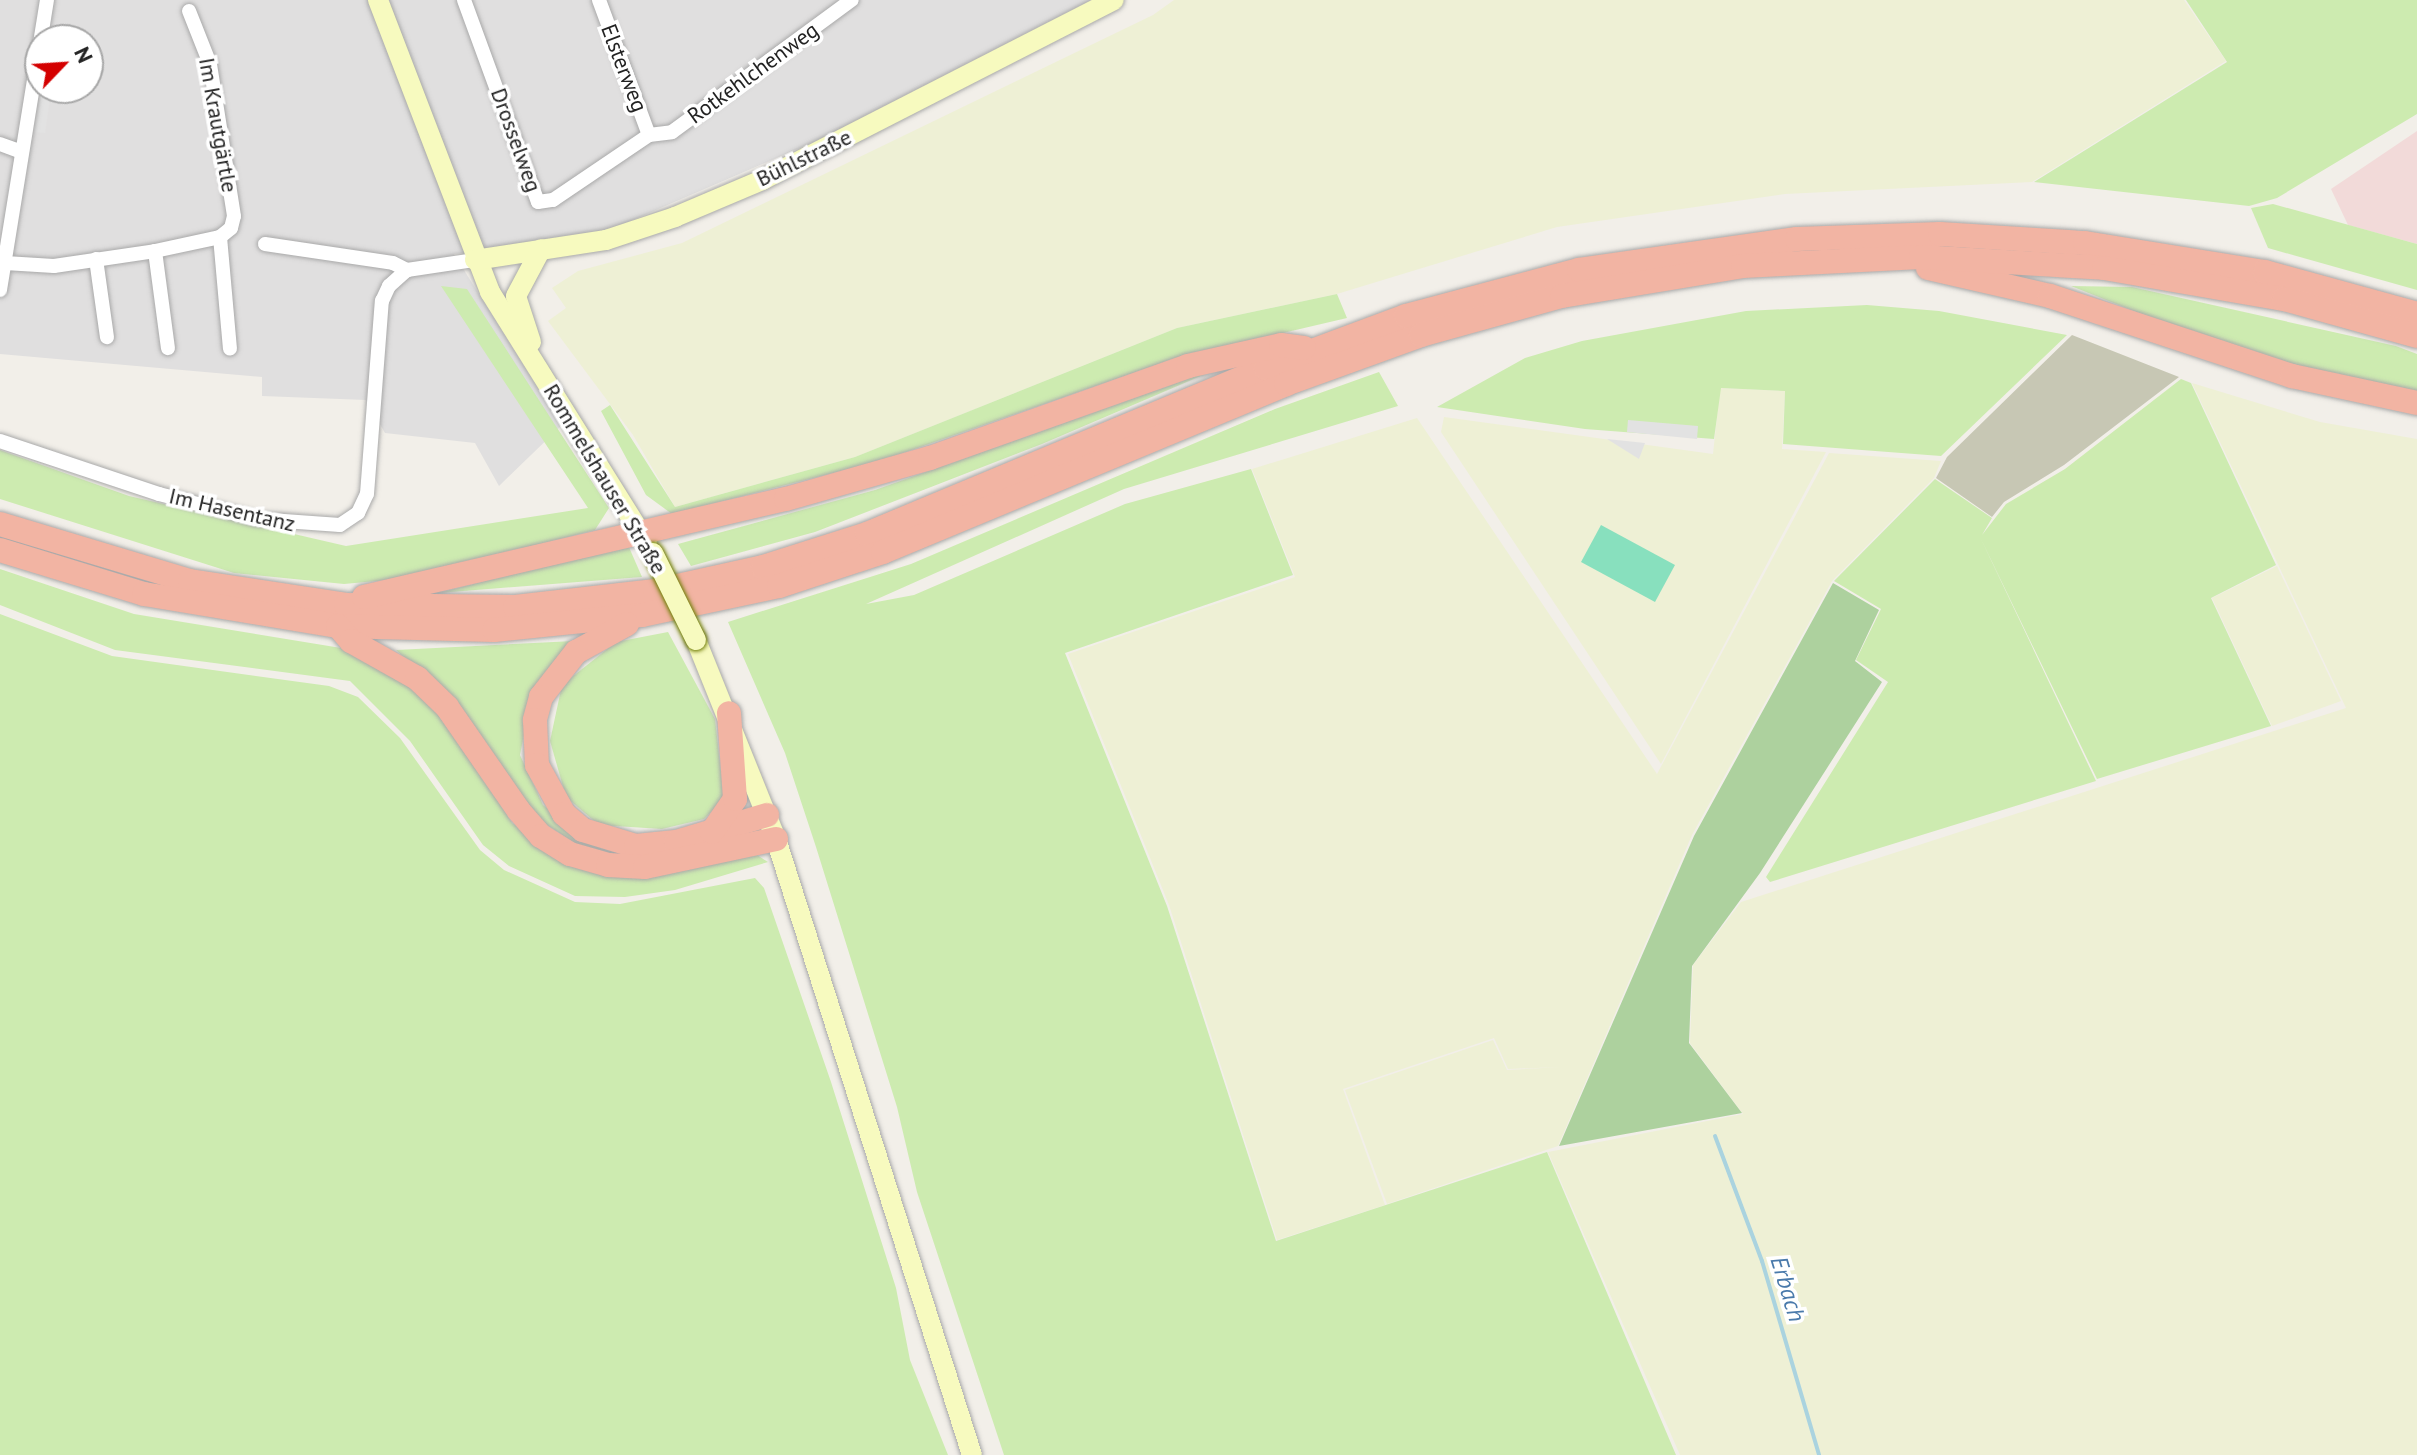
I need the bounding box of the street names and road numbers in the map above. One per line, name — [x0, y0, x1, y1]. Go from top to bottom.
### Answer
street label: Rotkehlchenweg — [683, 17, 823, 129]
street label: Elsterweg — [595, 20, 653, 116]
street label: Im Krautgärtle — [193, 56, 243, 194]
street label: Drosselweg — [485, 85, 547, 195]
street label: Bühlstraße — [752, 124, 856, 192]
street label: Rommelshauser Straße — [538, 379, 672, 579]
street label: Im Hasentanz — [166, 483, 298, 537]

